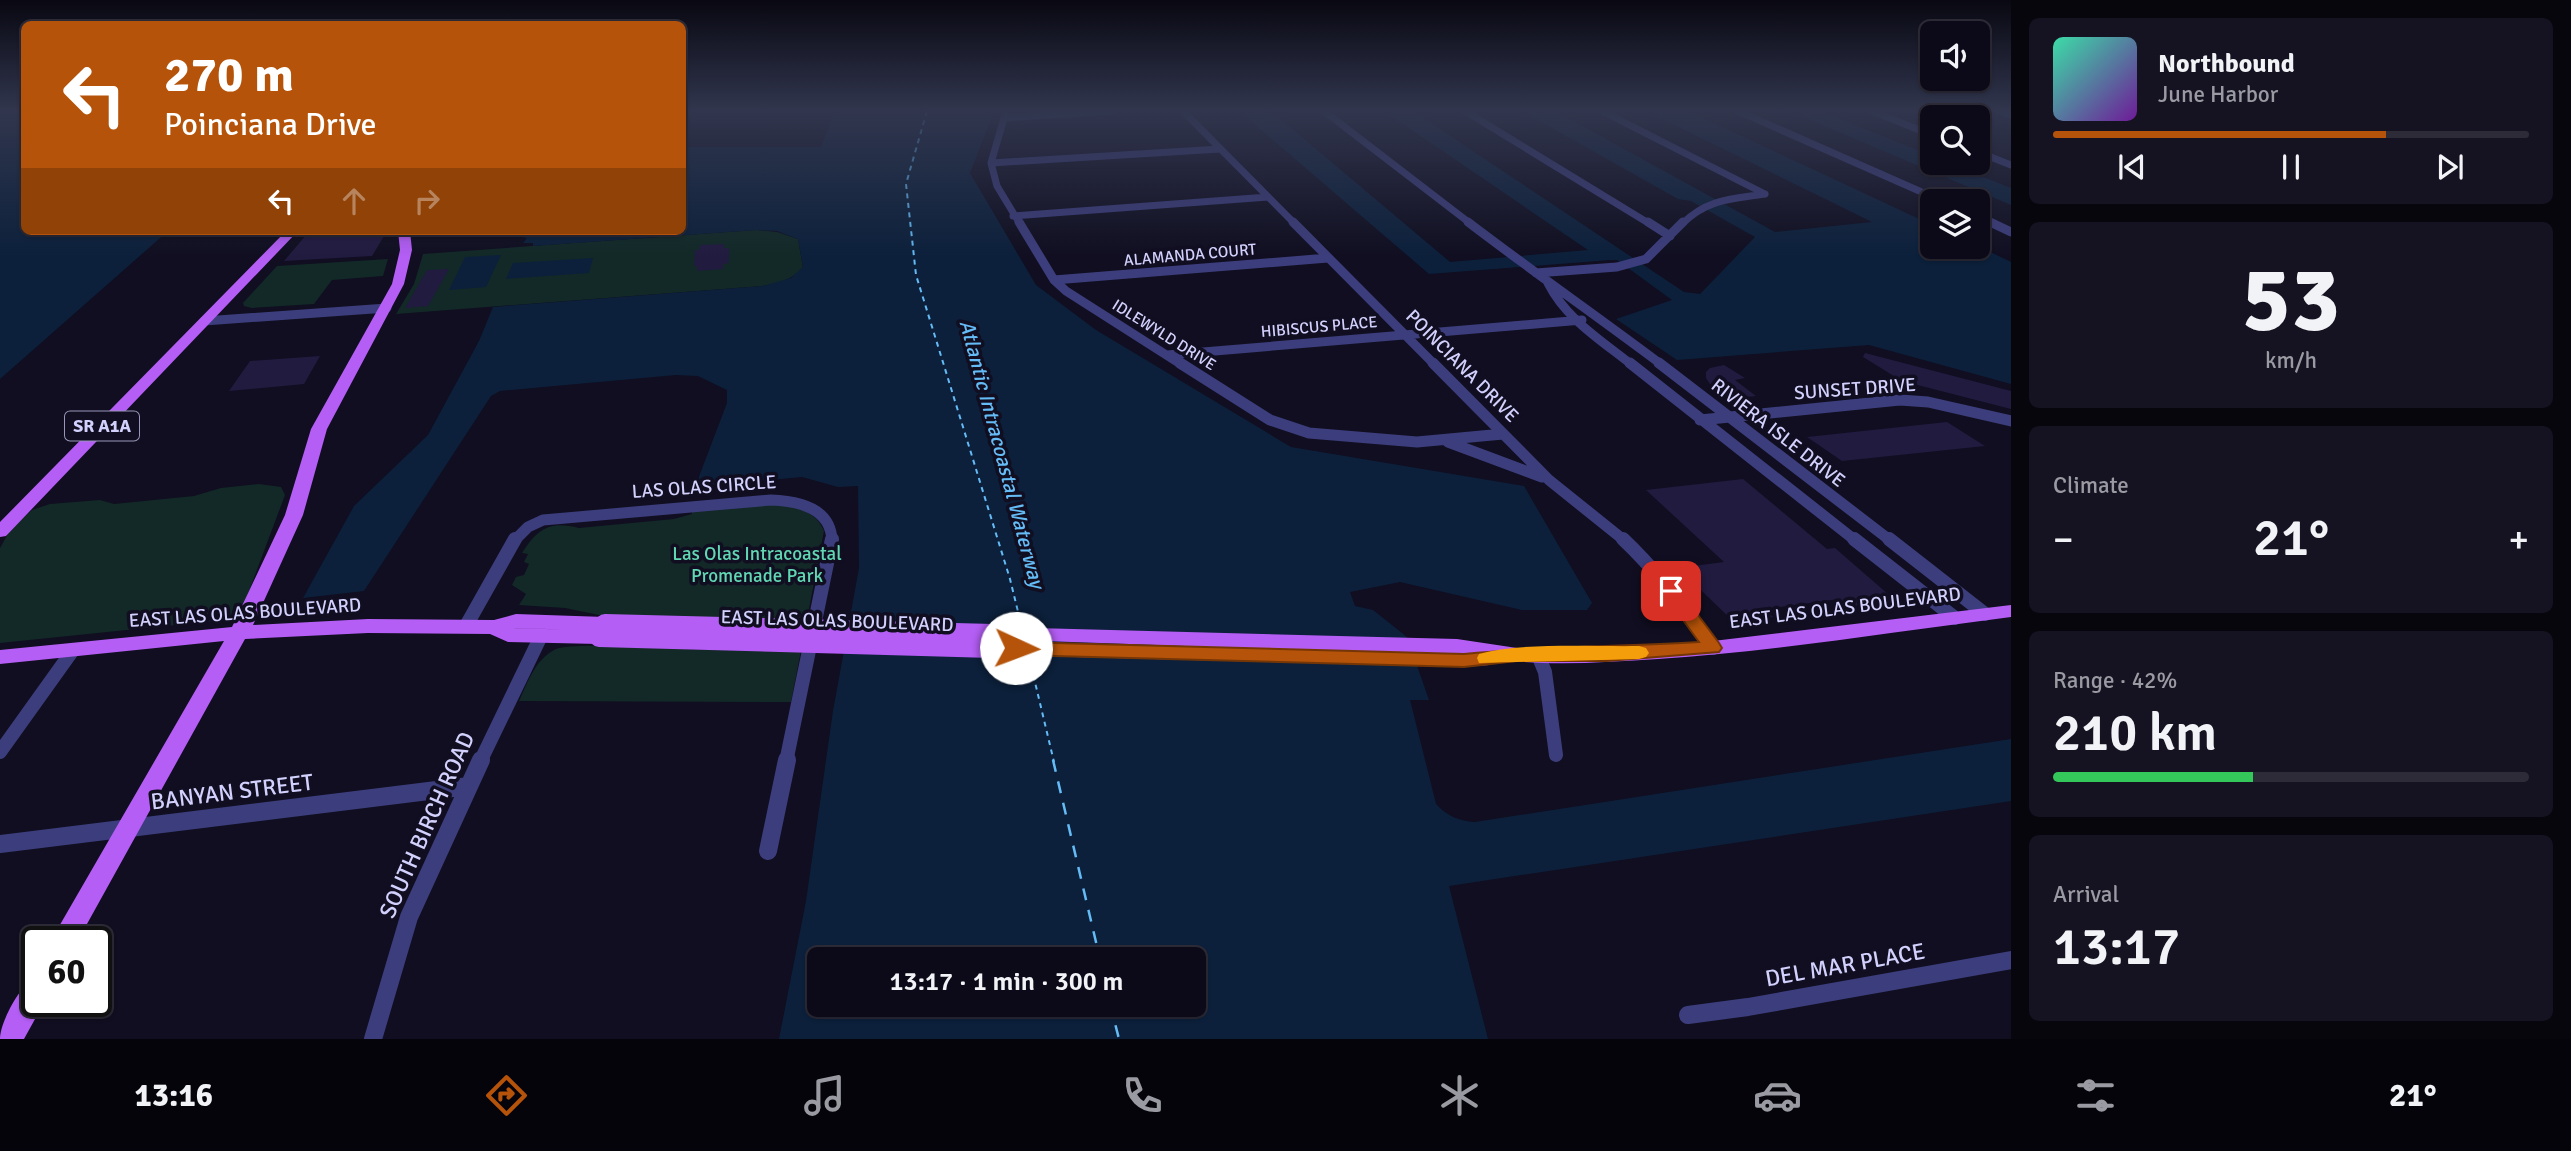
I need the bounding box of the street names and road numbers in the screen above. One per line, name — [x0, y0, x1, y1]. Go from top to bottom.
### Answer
street label: ALAMANDA COURT — [1123, 239, 1257, 271]
street label: IDLEWYLD DRIVE — [1108, 295, 1220, 375]
street label: POINCIANA DRIVE — [1400, 304, 1524, 428]
street label: HIBISCUS PLACE — [1260, 312, 1378, 342]
street label: RIVIERA ISLE DRIVE — [1706, 373, 1850, 493]
street label: SUNSET DRIVE — [1793, 373, 1917, 405]
road number: SR A1A — [65, 412, 139, 440]
street label: LAS OLAS CIRCLE — [631, 470, 777, 504]
street label: EAST LAS OLAS BOULEVARD — [1728, 582, 1962, 634]
street label: EAST LAS OLAS BOULEVARD — [128, 593, 362, 633]
street label: EAST LAS OLAS BOULEVARD — [720, 605, 954, 637]
street label: SOUTH BIRCH ROAD — [373, 727, 481, 923]
street label: BANYAN STREET — [149, 768, 316, 816]
street label: DEL MAR PLACE — [1763, 937, 1927, 993]

